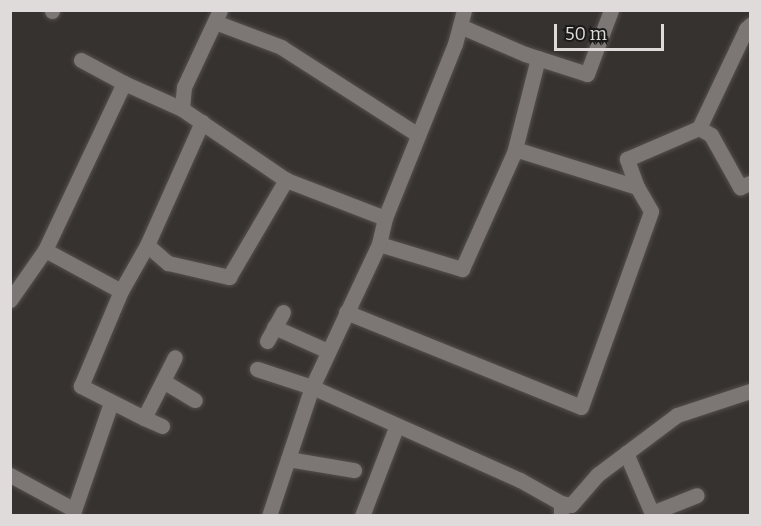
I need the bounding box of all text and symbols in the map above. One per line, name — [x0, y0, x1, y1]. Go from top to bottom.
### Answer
scale bar — [557, 12, 666, 50]
text: 50 m — [565, 23, 607, 45]

